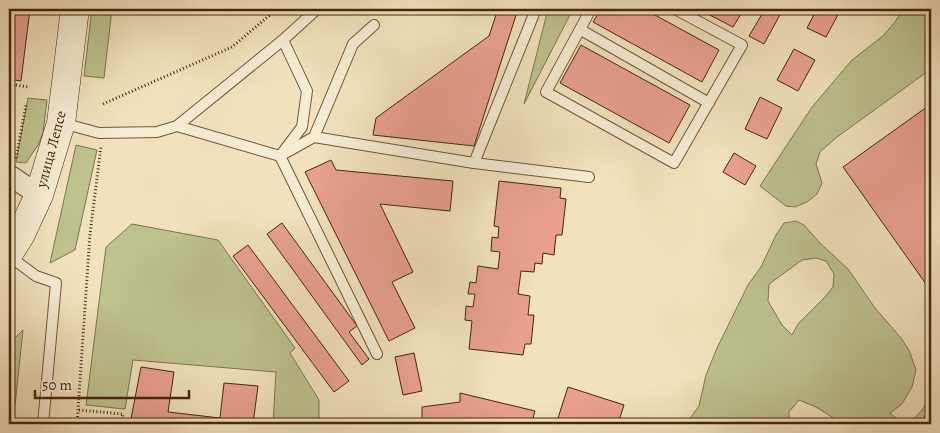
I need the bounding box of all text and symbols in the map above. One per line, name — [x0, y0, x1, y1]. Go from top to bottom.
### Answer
street label: улица Лепсе — [31, 108, 71, 191]
scale bar — [35, 368, 189, 400]
text: 50 m — [42, 375, 72, 395]

